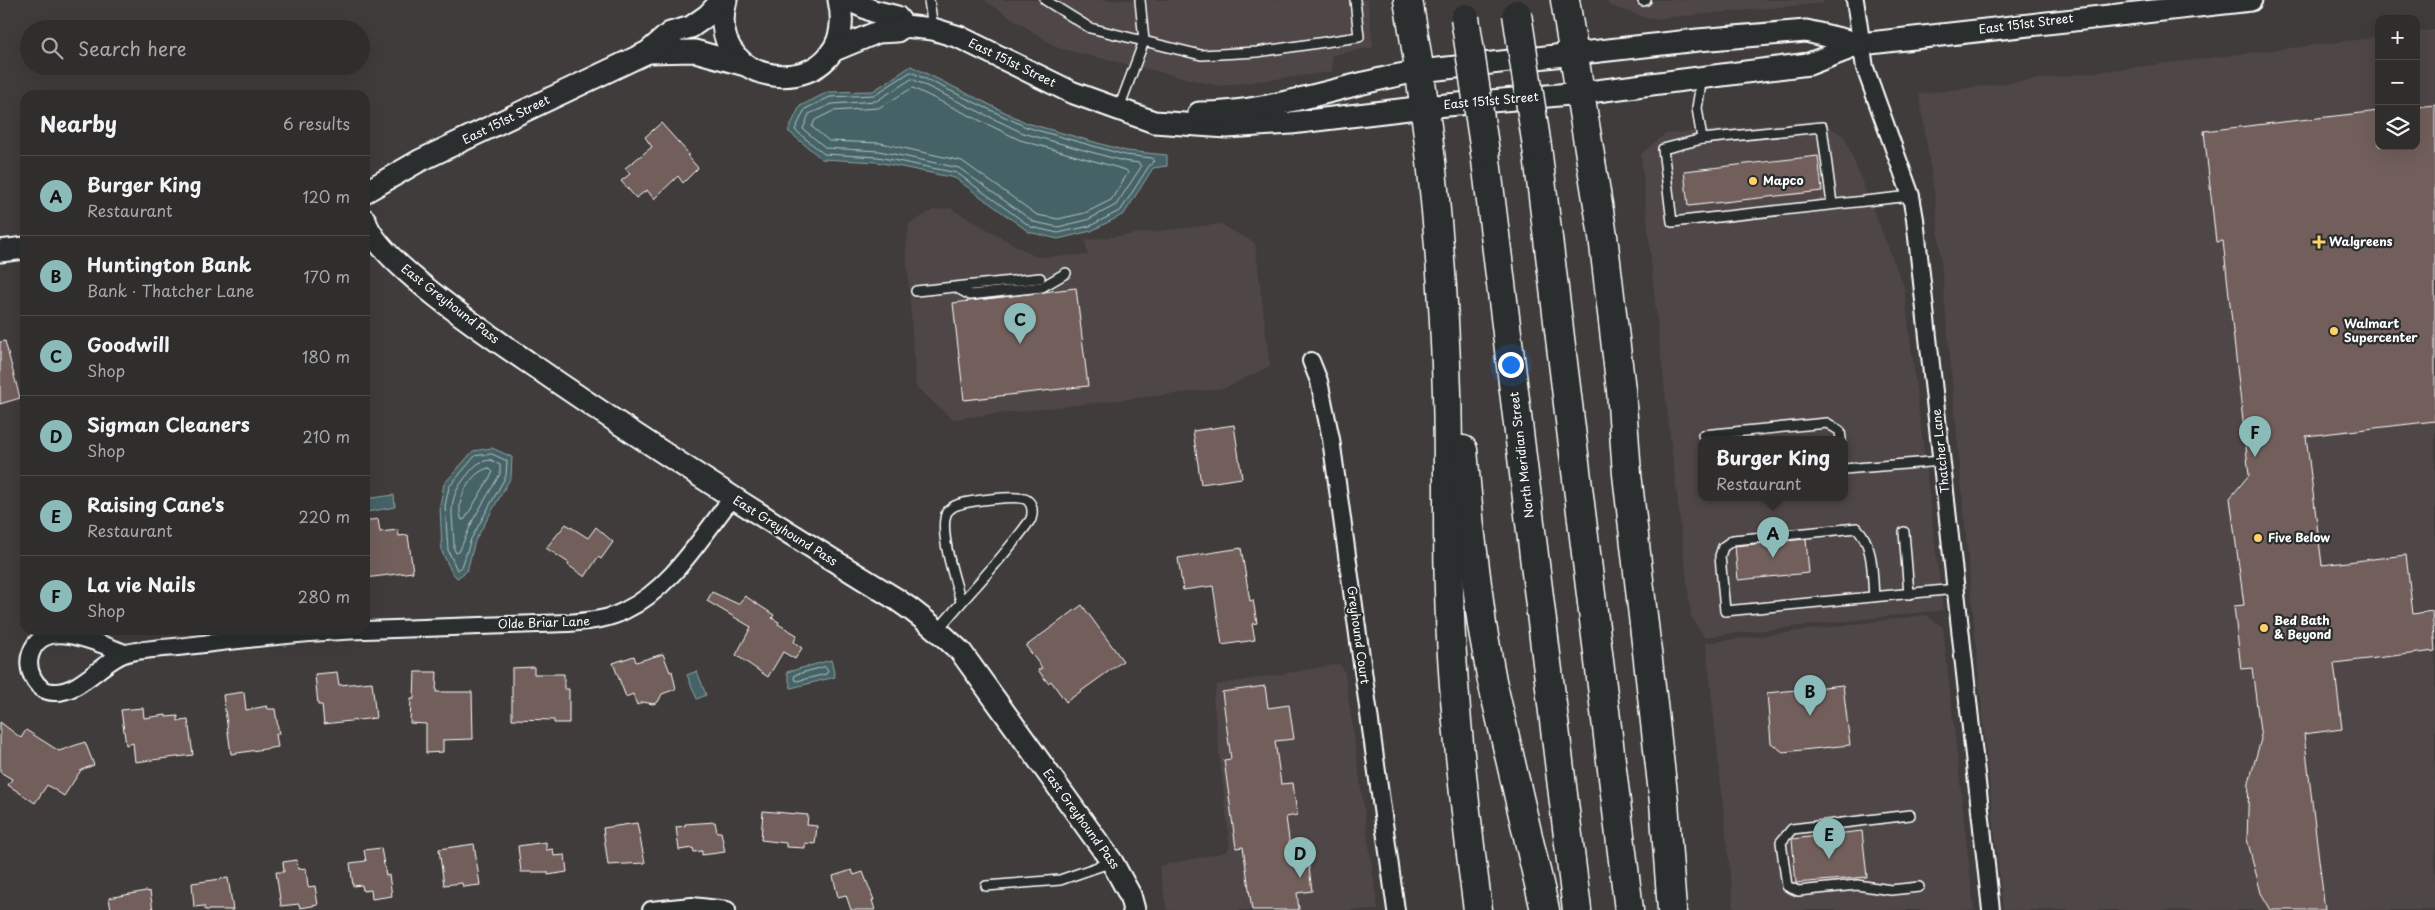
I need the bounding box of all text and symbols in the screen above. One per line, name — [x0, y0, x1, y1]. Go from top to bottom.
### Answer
street label: East 151st Street — [1978, 8, 2074, 38]
map controls — [2375, 15, 2420, 150]
button: + — [2375, 15, 2420, 60]
search box — [20, 20, 370, 75]
street label: East 151st Street — [966, 33, 1059, 91]
icon: search — [38, 34, 66, 62]
text: Search here — [78, 34, 187, 62]
button: − — [2375, 60, 2420, 105]
street label: East 151st Street — [1443, 87, 1539, 113]
street label: East 151st Street — [459, 90, 552, 148]
button: layers — [2375, 105, 2420, 150]
text: Nearby — [40, 107, 117, 139]
text: 6 results — [283, 111, 350, 135]
text: Burger King — [87, 170, 201, 198]
place label: Mapco — [1763, 171, 1804, 189]
marker: Mapco — [1747, 175, 1759, 187]
text: A — [50, 184, 62, 208]
text: 120 m — [303, 184, 350, 208]
text: Restaurant — [87, 198, 173, 222]
place label: Walgreens — [2329, 232, 2393, 250]
marker: Walgreens — [2313, 236, 2325, 248]
text: Huntington Bank — [87, 250, 252, 278]
street label: East Greyhound Pass — [398, 259, 504, 348]
text: B — [51, 264, 61, 288]
text: 170 m — [304, 264, 350, 288]
text: Bank · Thatcher Lane — [87, 278, 255, 302]
pin: C — [1004, 303, 1036, 344]
place label: Walmart Supercenter — [2344, 314, 2418, 346]
marker: Walmart Supercenter — [2328, 325, 2340, 337]
text: Goodwill — [87, 330, 169, 358]
text: C — [50, 344, 62, 368]
text: 180 m — [302, 344, 350, 368]
your location — [1498, 352, 1524, 378]
text: Shop — [87, 358, 125, 382]
street label: North Meridian Street — [1504, 391, 1538, 519]
street label: Thatcher Lane — [1927, 408, 1953, 494]
text: Sigman Cleaners — [87, 410, 250, 438]
pin: F — [2239, 416, 2271, 457]
text: D — [50, 424, 62, 448]
text: 210 m — [302, 424, 350, 448]
popup — [1698, 436, 1848, 501]
text: Shop — [87, 438, 125, 462]
text: Burger King — [1716, 443, 1830, 471]
text: Restaurant — [1716, 471, 1801, 495]
text: Raising Cane's — [87, 490, 224, 518]
street label: East Greyhound Pass — [730, 491, 842, 570]
text: E — [51, 504, 61, 528]
text: 220 m — [299, 504, 350, 528]
pin: A — [1757, 517, 1789, 558]
text: Restaurant — [87, 518, 173, 542]
place label: Five Below — [2268, 528, 2330, 546]
marker: Five Below — [2252, 532, 2264, 544]
text: La vie Nails — [87, 570, 196, 598]
text: F — [51, 584, 61, 608]
text: 280 m — [298, 584, 350, 608]
street label: Greyhound Court — [1343, 585, 1375, 685]
text: Shop — [87, 598, 125, 622]
street label: Olde Briar Lane — [498, 611, 591, 633]
place label: Bed Bath & Beyond — [2274, 611, 2332, 643]
marker: Bed Bath & Beyond — [2258, 622, 2270, 634]
pin: B — [1794, 675, 1826, 716]
street label: East Greyhound Pass — [1039, 764, 1125, 873]
pin: E — [1813, 818, 1845, 859]
pin: D — [1284, 837, 1316, 878]

